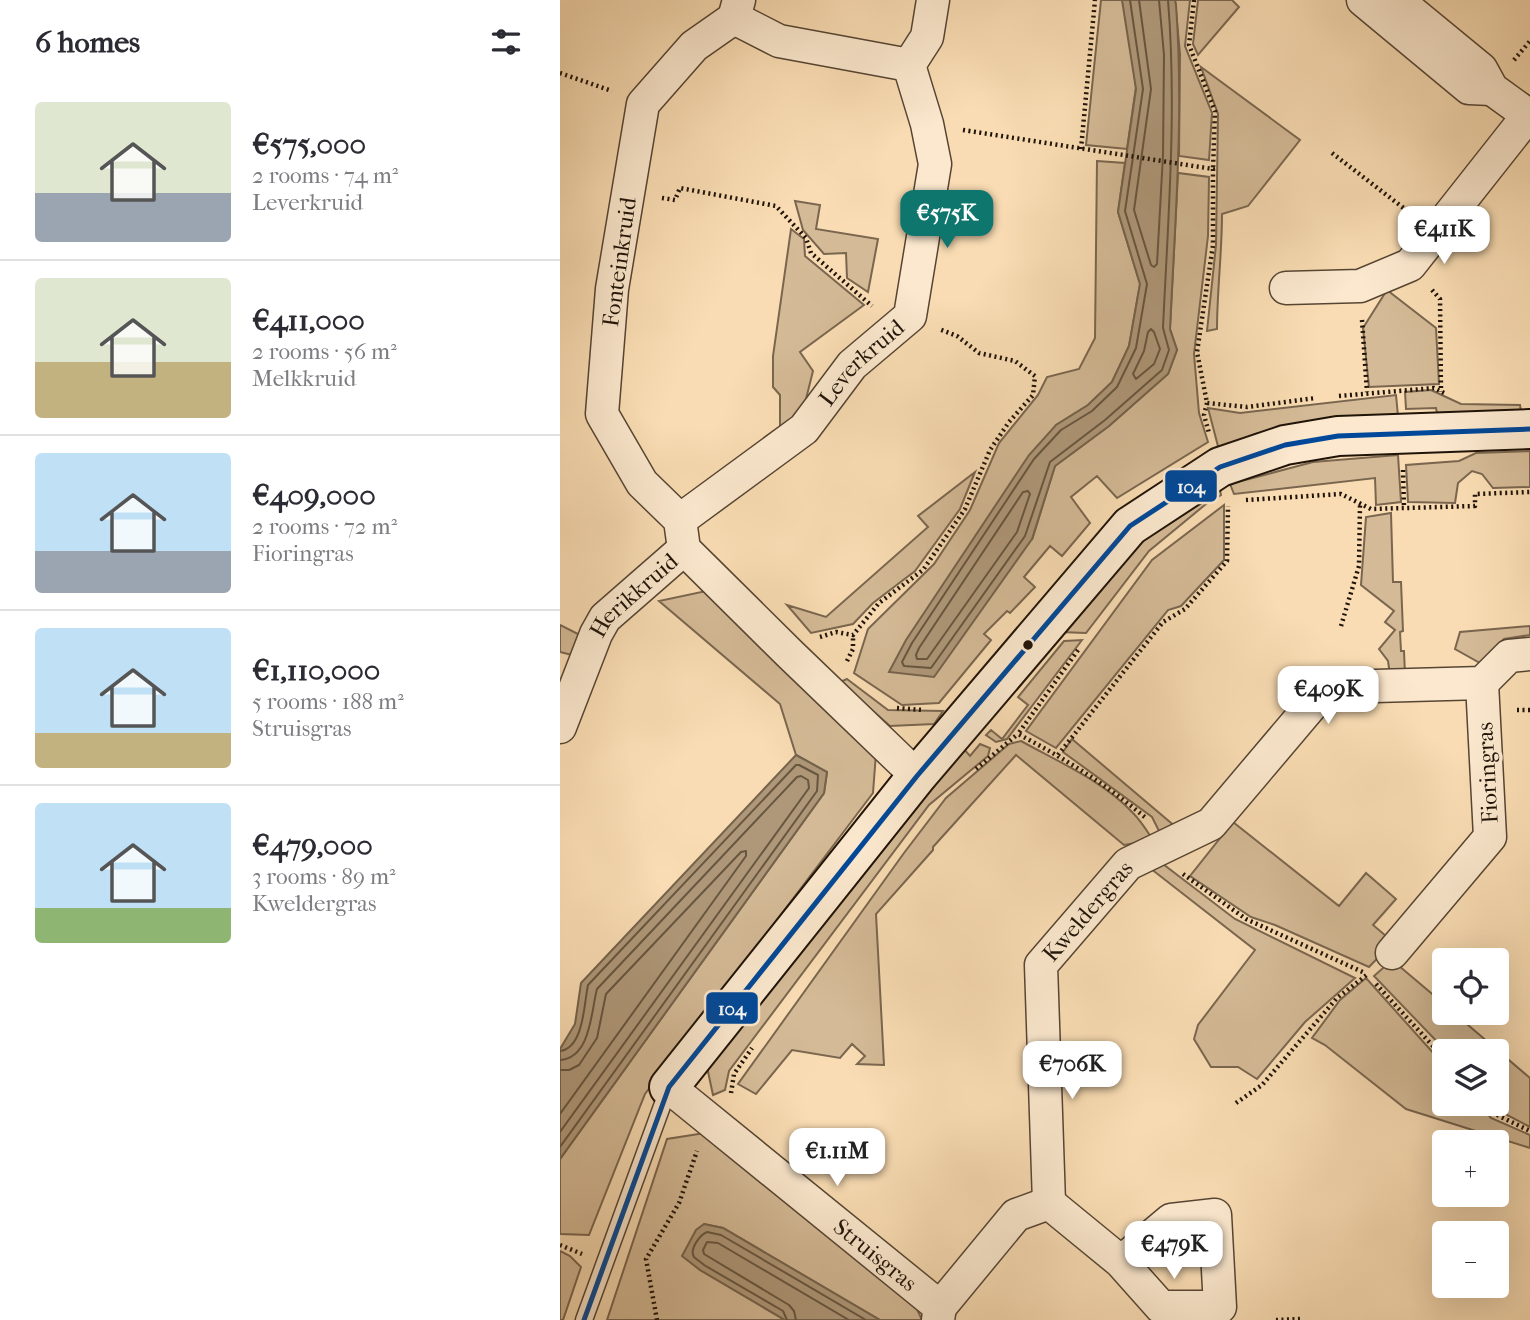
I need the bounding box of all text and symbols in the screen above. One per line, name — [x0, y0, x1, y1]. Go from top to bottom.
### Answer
icon: filters — [487, 23, 525, 61]
text: 6 homes — [35, 25, 140, 60]
text: €575,000 — [252, 127, 366, 162]
icon: home — [91, 130, 175, 214]
text: 2 rooms · 74 m² — [252, 162, 398, 189]
text: Leverkruid — [252, 189, 363, 216]
pin: €575K — [898, 190, 996, 250]
street label: Fonteinkruid — [597, 195, 642, 329]
text: €575K — [916, 199, 978, 226]
pin: €411K — [1395, 206, 1493, 266]
text: €411K — [1414, 215, 1474, 242]
text: €411,000 — [252, 303, 365, 338]
icon: home — [91, 306, 175, 390]
street label: Leverkruid — [813, 314, 910, 411]
text: 2 rooms · 56 m² — [252, 338, 397, 365]
text: Melkkruid — [252, 365, 356, 392]
line badge: 104 — [1164, 469, 1218, 503]
text: 104 — [1177, 476, 1206, 498]
text: €409,000 — [252, 478, 376, 513]
icon: home — [91, 481, 175, 565]
text: 2 rooms · 72 m² — [252, 513, 397, 540]
text: Fioringras — [252, 540, 354, 567]
street label: Herikkruid — [584, 548, 684, 642]
unlabelled marker — [1021, 638, 1035, 652]
text: €1,110,000 — [252, 653, 380, 688]
icon: home — [91, 656, 175, 740]
pin: €409K — [1279, 666, 1377, 726]
text: €409K — [1294, 675, 1362, 702]
text: 5 rooms · 188 m² — [252, 688, 404, 715]
text: Struisgras — [252, 715, 352, 742]
street label: Fioringras — [1471, 721, 1504, 824]
text: €479,000 — [252, 828, 373, 863]
icon: home — [91, 831, 175, 915]
street label: Kweldergras — [1037, 855, 1139, 967]
text: 3 rooms · 89 m² — [252, 863, 396, 890]
text: Kweldergras — [252, 890, 376, 917]
map controls — [1432, 948, 1509, 1298]
button: locate — [1432, 948, 1509, 1025]
line badge: 104 — [705, 991, 759, 1025]
text: 104 — [718, 998, 747, 1020]
button: layers — [1432, 1039, 1509, 1116]
pin: €706K — [1023, 1042, 1121, 1101]
text: €706K — [1039, 1050, 1105, 1077]
pin: €1.11M — [780, 1128, 894, 1188]
button: + — [1432, 1130, 1509, 1207]
text: €1.11M — [805, 1137, 869, 1164]
street label: Struisgras — [828, 1213, 922, 1297]
button: − — [1432, 1221, 1509, 1298]
pin: €479K — [1125, 1222, 1223, 1281]
text: €479K — [1141, 1230, 1207, 1257]

